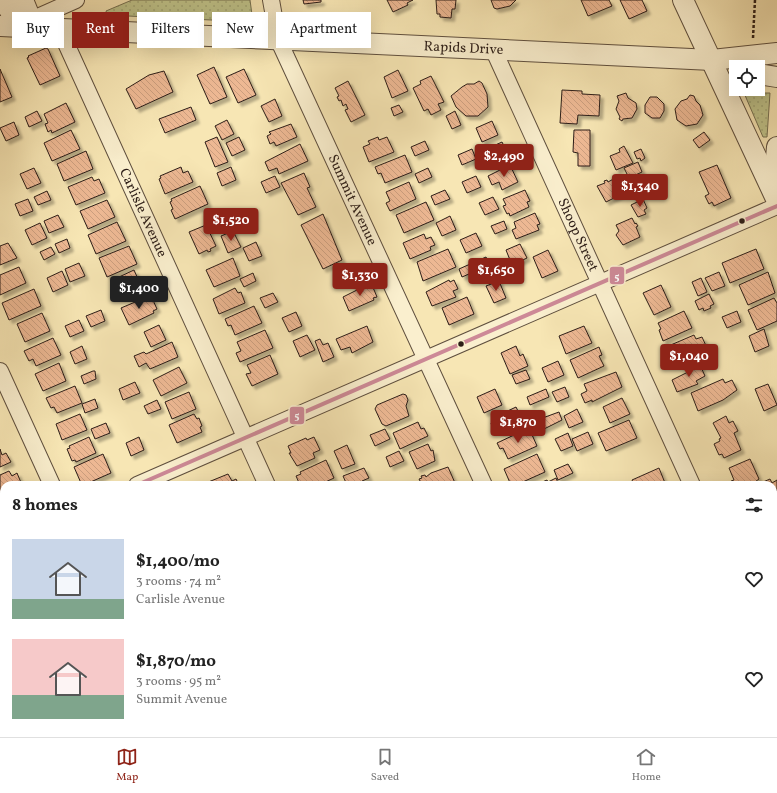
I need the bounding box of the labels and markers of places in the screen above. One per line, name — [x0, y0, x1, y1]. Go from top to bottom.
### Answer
pin: $2,490 — [471, 144, 537, 178]
pin: $1,340 — [607, 174, 673, 208]
pin: $1,520 — [198, 208, 264, 242]
unlabelled marker — [737, 216, 747, 226]
pin: $1,650 — [463, 258, 529, 292]
pin: $1,330 — [327, 263, 393, 297]
pin: $1,400 — [106, 276, 172, 310]
unlabelled marker — [456, 339, 466, 349]
pin: $1,040 — [656, 344, 722, 378]
pin: $1,870 — [485, 410, 551, 444]

